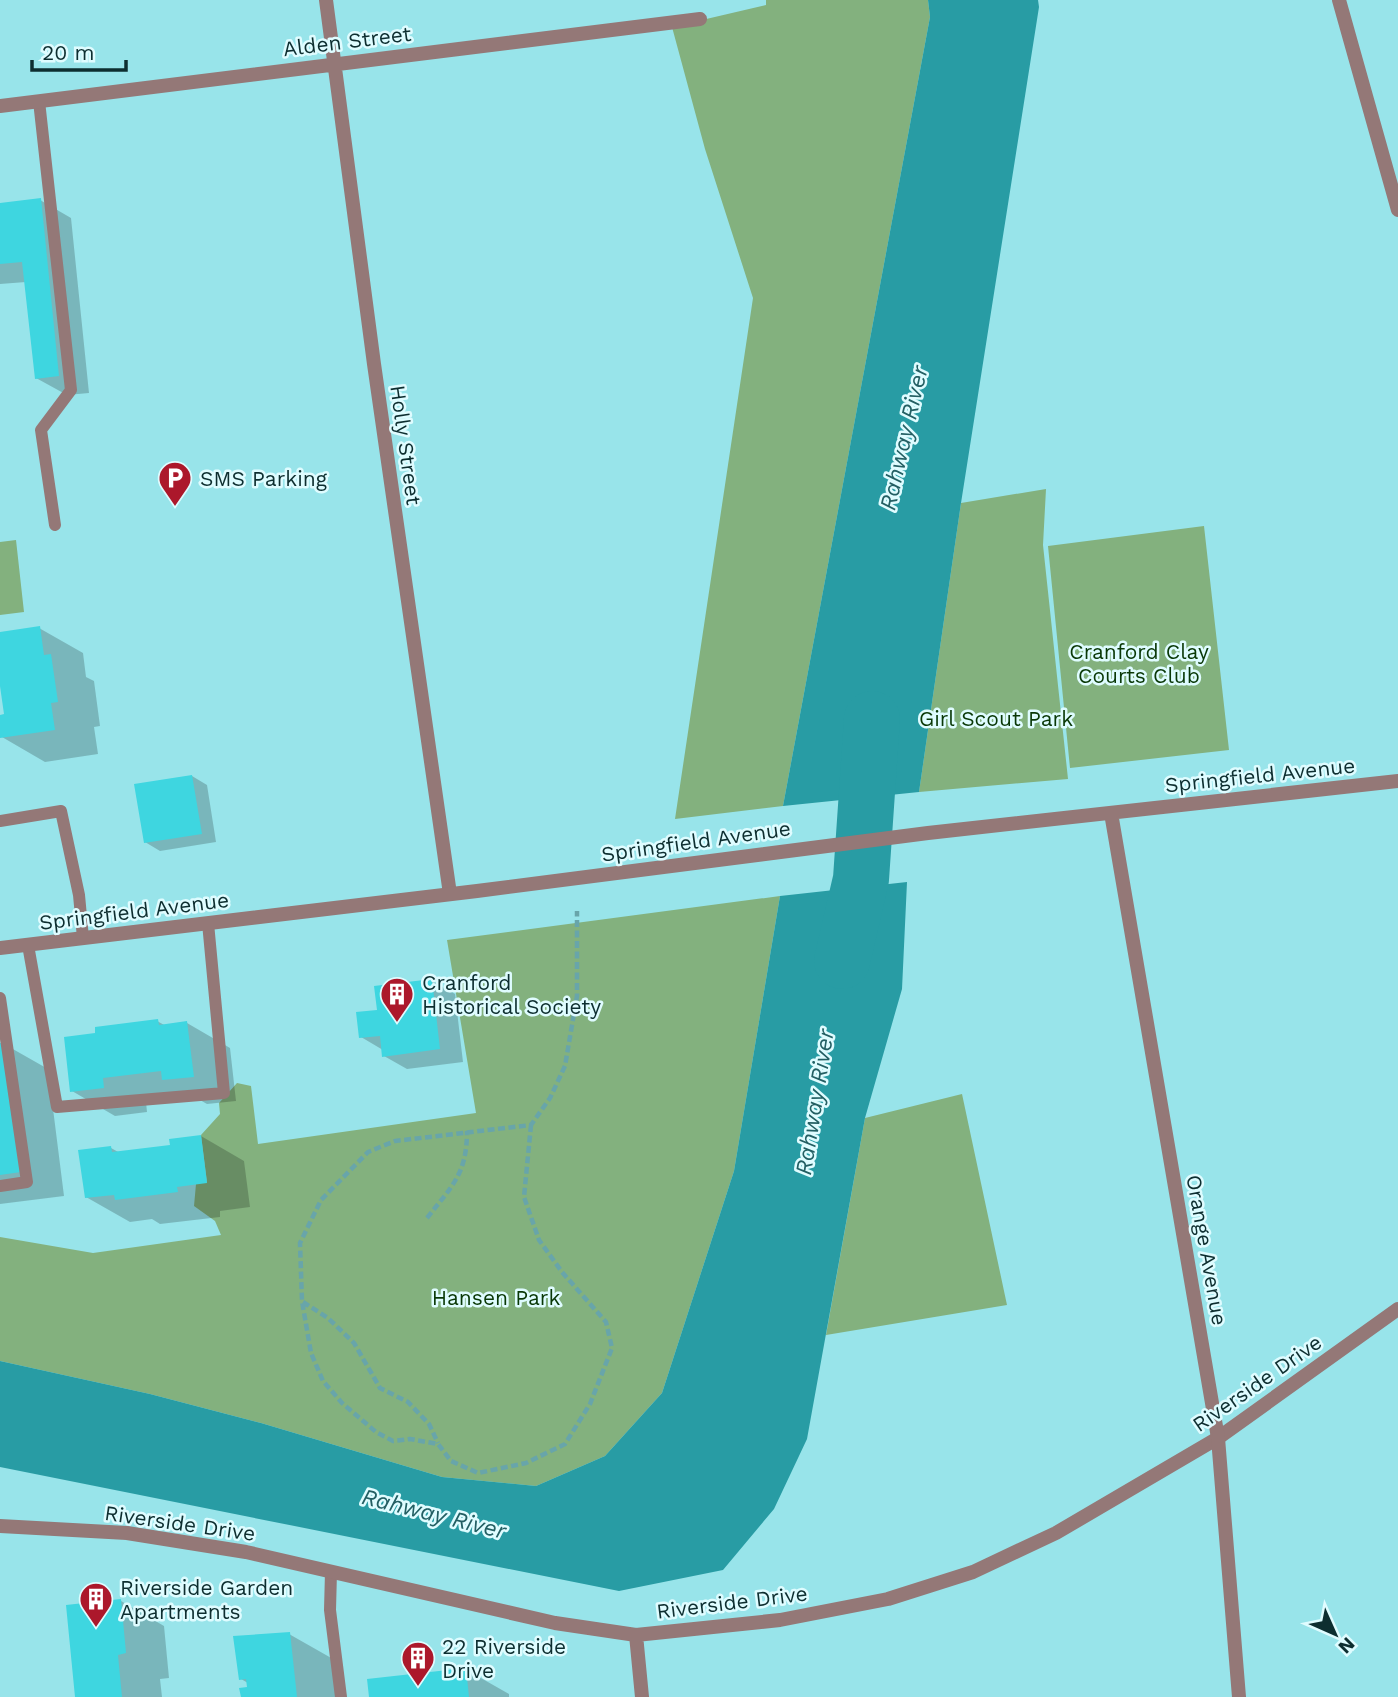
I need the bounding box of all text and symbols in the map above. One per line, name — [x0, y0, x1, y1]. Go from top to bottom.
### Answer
street label: Alden Street — [281, 21, 413, 61]
scale bar — [32, 28, 126, 72]
text: 20 m — [42, 40, 94, 65]
water label: Rahway River — [874, 362, 934, 513]
street label: Holly Street — [385, 383, 427, 507]
parking icon: SMS Parking — [156, 459, 194, 508]
place label: SMS Parking — [200, 466, 328, 491]
park label: Cranford Clay Courts Club — [1069, 639, 1209, 688]
park label: Girl Scout Park — [919, 706, 1073, 731]
street label: Springfield Avenue — [1164, 753, 1356, 797]
street label: Springfield Avenue — [600, 815, 792, 867]
street label: Springfield Avenue — [38, 887, 230, 935]
place label: Cranford Historical Society — [422, 970, 601, 1019]
building icon: Cranford Historical Society — [378, 975, 416, 1024]
water label: Rahway River — [790, 1026, 840, 1177]
street label: Orange Avenue — [1181, 1173, 1233, 1327]
park label: Hansen Park — [432, 1285, 560, 1310]
street label: Riverside Drive — [1188, 1329, 1326, 1437]
water label: Rahway River — [359, 1483, 510, 1545]
street label: Riverside Drive — [103, 1500, 257, 1546]
place label: Riverside Garden Apartments — [120, 1575, 293, 1624]
building icon: Riverside Garden Apartments — [77, 1580, 115, 1629]
street label: Riverside Drive — [655, 1580, 809, 1624]
north arrow — [1300, 1599, 1370, 1669]
text: N — [1334, 1633, 1360, 1659]
place label: 22 Riverside Drive — [442, 1634, 566, 1683]
building icon: 22 Riverside Drive — [399, 1639, 437, 1688]

